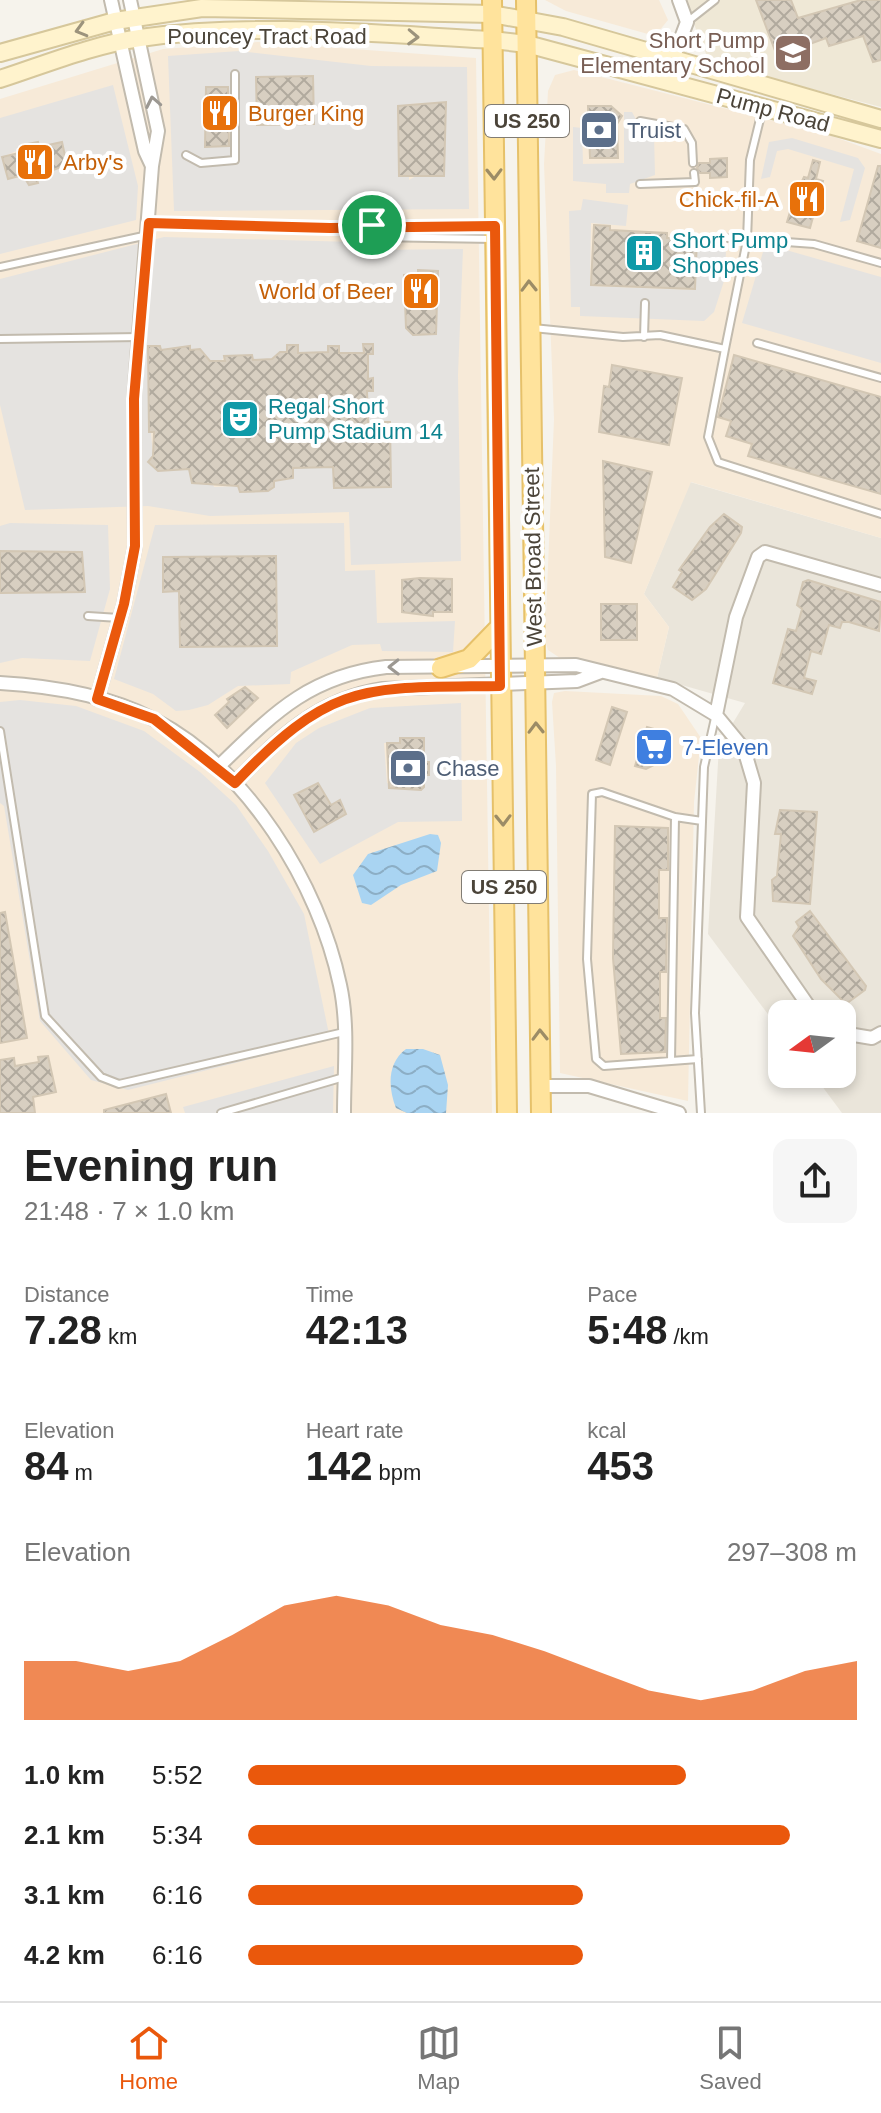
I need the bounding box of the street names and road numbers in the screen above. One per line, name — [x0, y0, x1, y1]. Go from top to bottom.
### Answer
street label: Pouncey Tract Road — [167, 24, 367, 49]
street label: Pump Road — [714, 83, 832, 137]
road number: US 250 — [485, 105, 569, 137]
street label: West Broad Street — [519, 467, 547, 647]
road number: US 250 — [462, 871, 546, 903]

